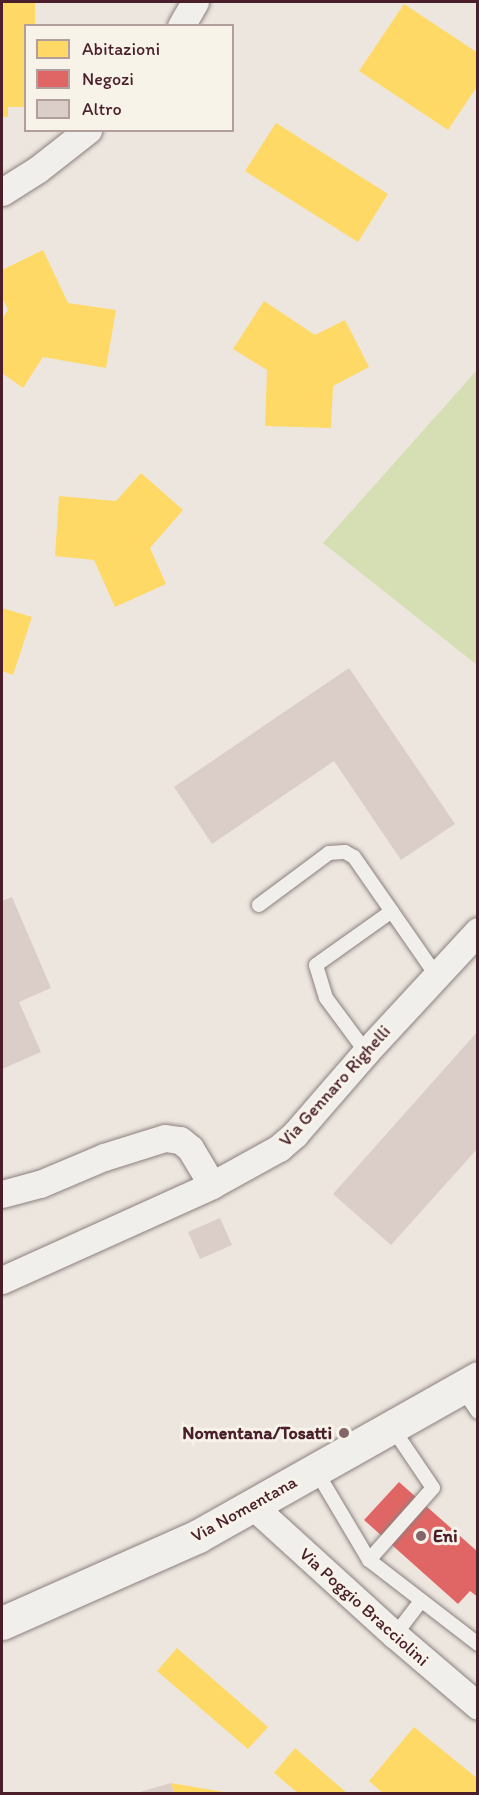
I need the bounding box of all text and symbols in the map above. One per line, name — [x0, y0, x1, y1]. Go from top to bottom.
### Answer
legend — [24, 24, 234, 132]
text: Abitazioni — [82, 38, 160, 60]
text: Negozi — [82, 68, 134, 90]
text: Altro — [82, 98, 122, 120]
street label: Via Gennaro Righelli — [275, 1021, 395, 1151]
place label: Nomentana/Tosatti — [182, 1422, 332, 1444]
marker: Nomentana/Tosatti — [337, 1426, 351, 1440]
street label: Via Nomentana — [187, 1471, 301, 1547]
place label: Eni — [433, 1525, 458, 1547]
marker: Eni — [414, 1529, 428, 1543]
street label: Via Poggio Bracciolini — [295, 1544, 433, 1670]

